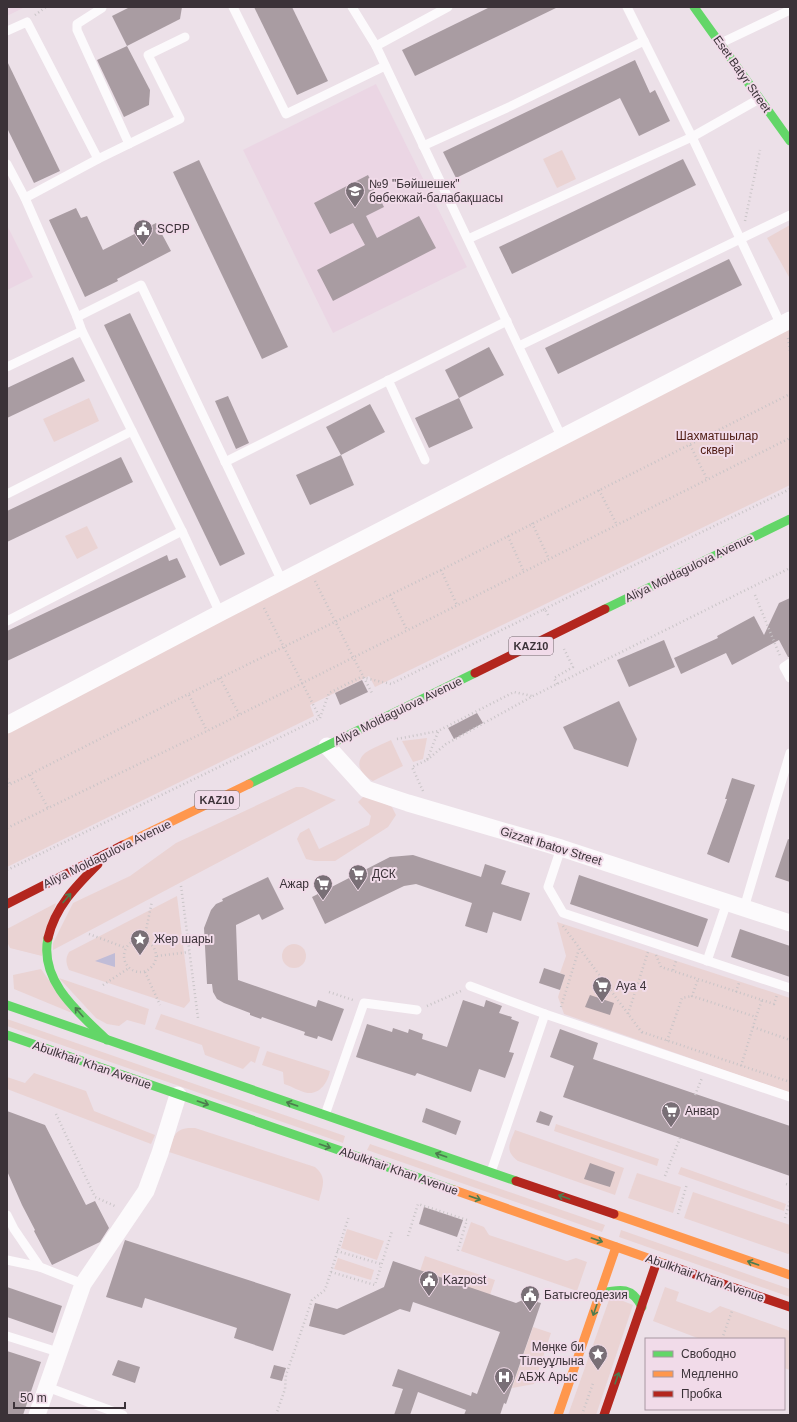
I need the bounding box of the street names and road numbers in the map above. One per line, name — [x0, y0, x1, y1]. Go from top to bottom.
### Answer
street label: Eset Batyr Street — [710, 33, 774, 116]
street label: Aliya Moldagulova Avenue — [623, 531, 756, 605]
road number: KAZ10 — [509, 637, 553, 655]
street label: Aliya Moldagulova Avenue — [332, 674, 465, 748]
road number: KAZ10 — [195, 791, 239, 809]
street label: Aliya Moldagulova Avenue — [41, 817, 174, 891]
street label: Gizzat Ibatov Street — [499, 824, 604, 868]
street label: Abulkhair Khan Avenue — [31, 1038, 153, 1092]
street label: Abulkhair Khan Avenue — [338, 1144, 460, 1198]
street label: Abulkhair Khan Avenue — [644, 1251, 766, 1305]

